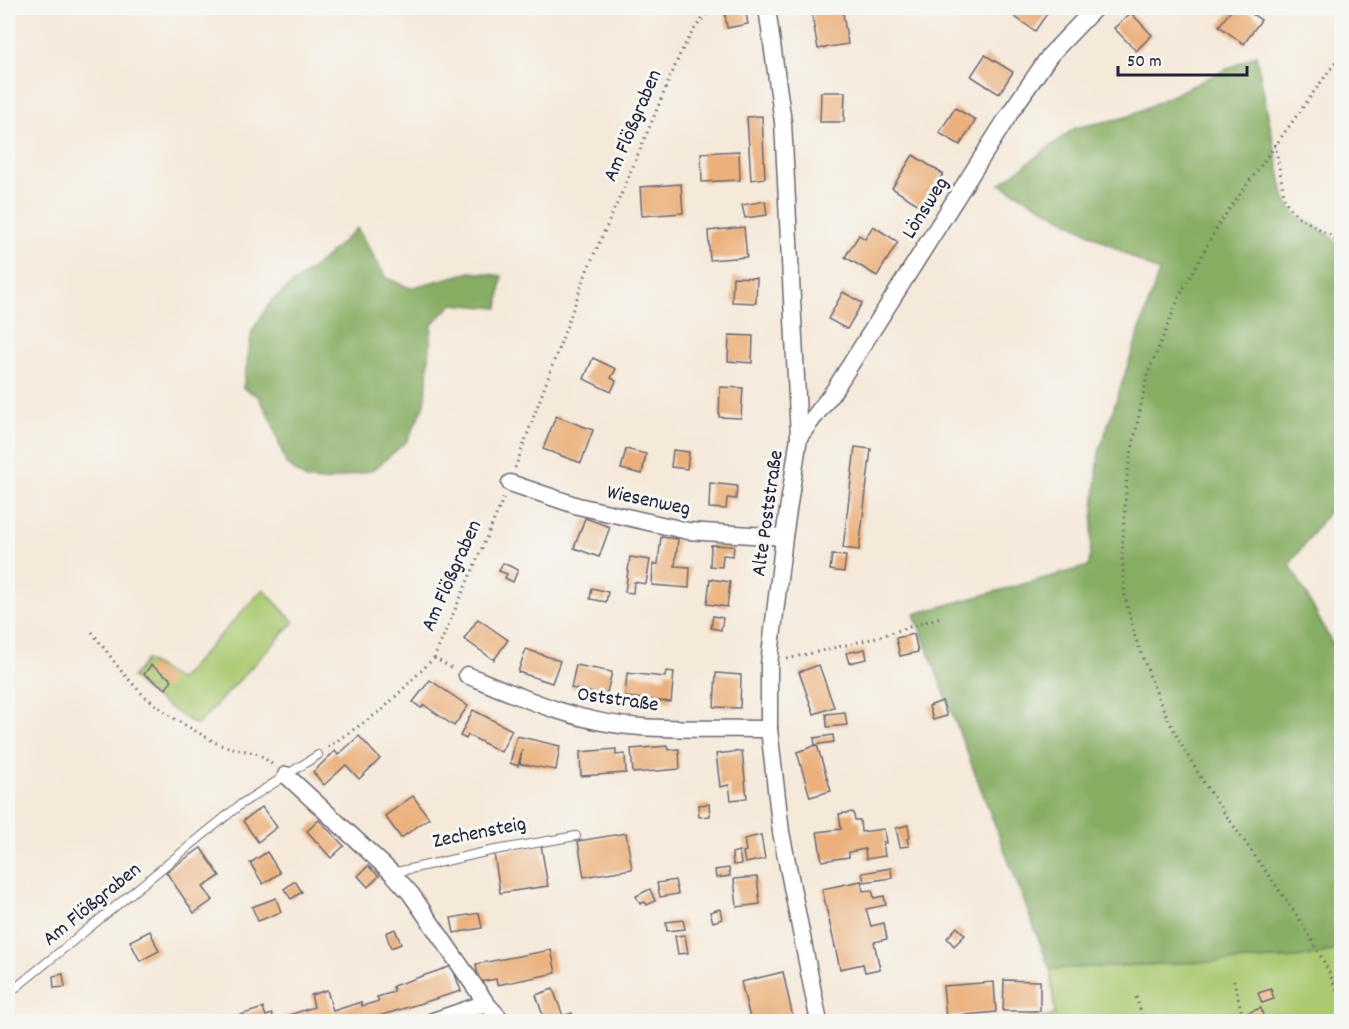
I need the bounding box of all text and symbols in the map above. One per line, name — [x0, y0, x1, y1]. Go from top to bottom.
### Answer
scale bar — [1118, 39, 1247, 77]
text: 50 m — [1127, 50, 1162, 75]
street label: Am Flößgraben — [597, 65, 671, 187]
street label: Lönsweg — [896, 172, 957, 246]
street label: Alte Poststraße — [745, 448, 793, 578]
street label: Wiesenweg — [604, 478, 693, 525]
street label: Am Flößgraben — [415, 516, 491, 637]
street label: Oststraße — [575, 680, 660, 722]
street label: Zechensteig — [430, 810, 529, 858]
street label: Am Flößgraben — [37, 856, 149, 955]

